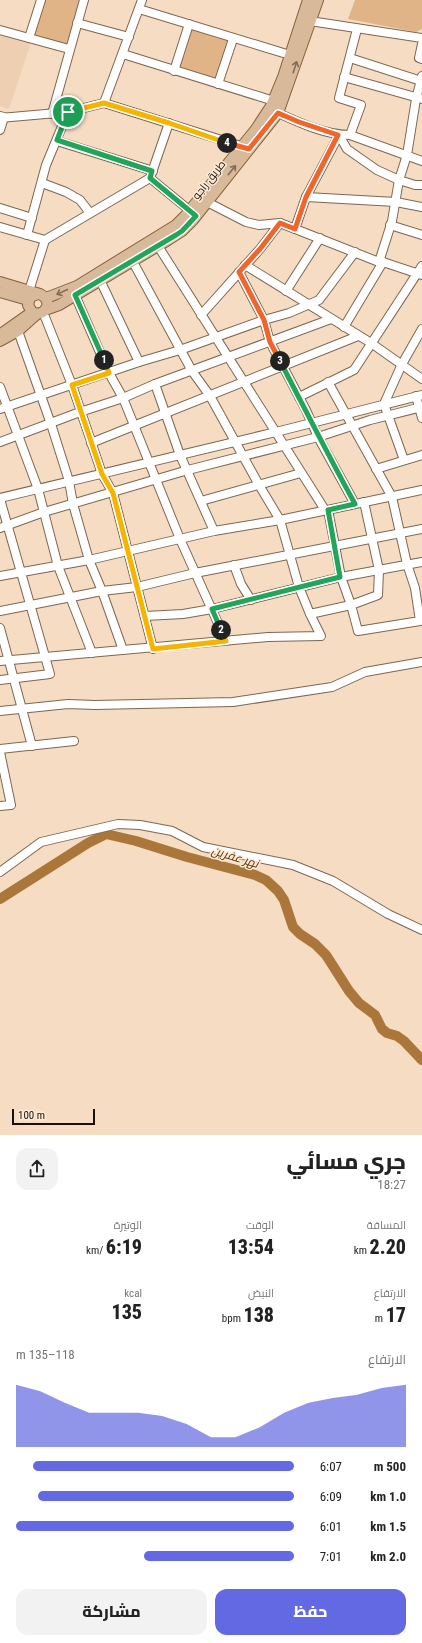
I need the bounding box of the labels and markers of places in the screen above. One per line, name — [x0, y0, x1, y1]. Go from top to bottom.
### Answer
pin — [51, 95, 85, 129]
pin: 4 — [217, 133, 237, 153]
pin: 1 — [94, 350, 114, 370]
pin: 3 — [270, 351, 290, 371]
pin: 2 — [211, 620, 231, 640]

